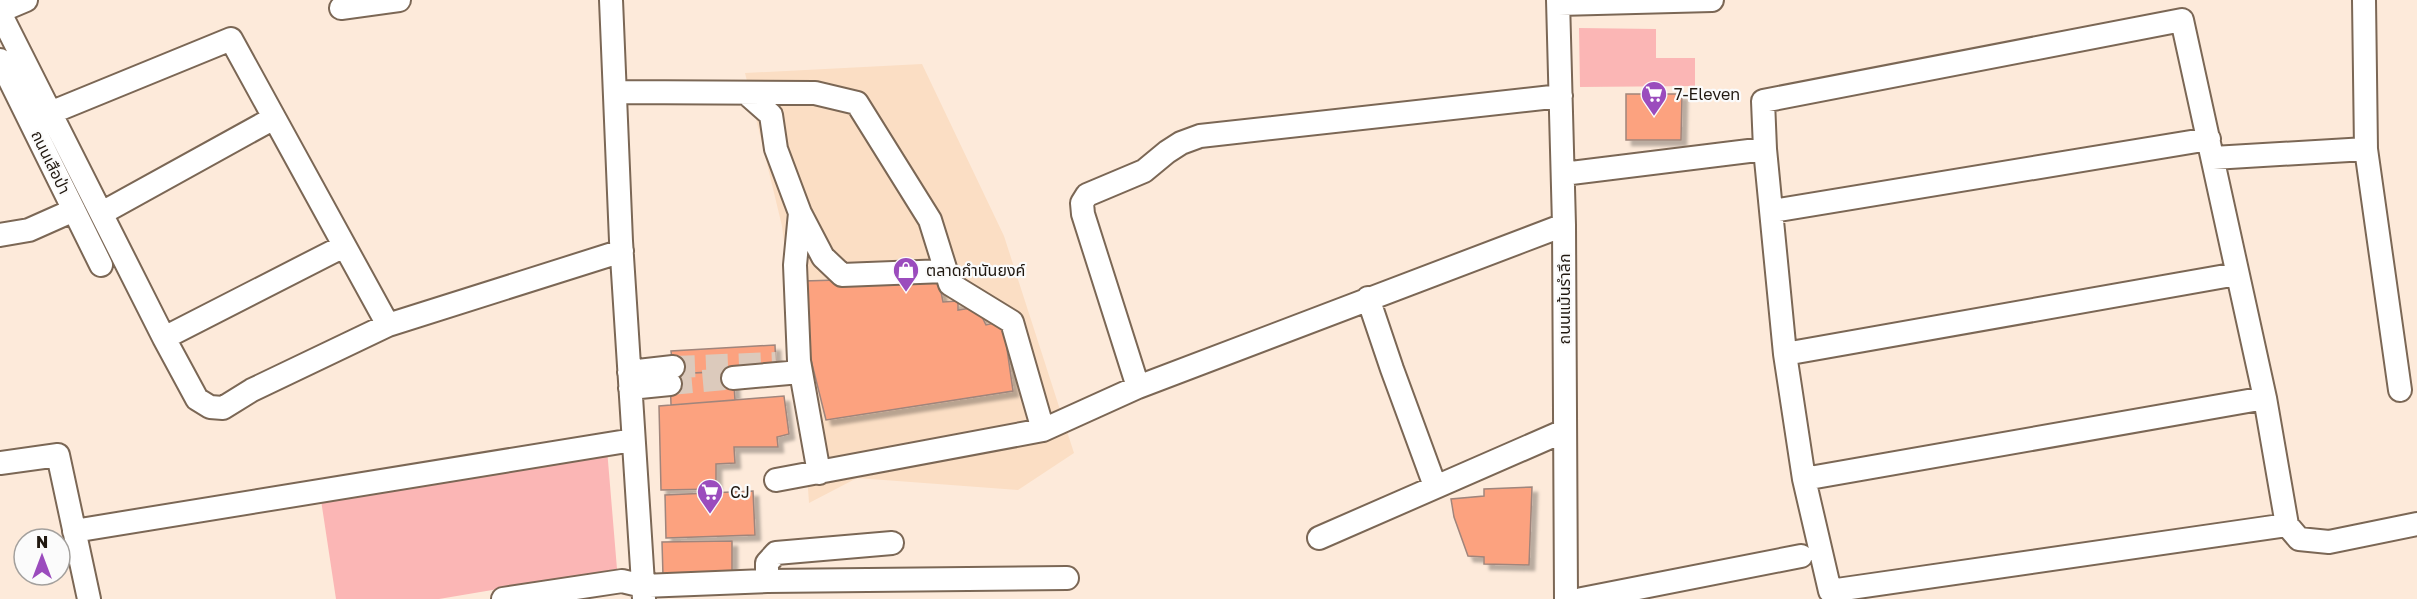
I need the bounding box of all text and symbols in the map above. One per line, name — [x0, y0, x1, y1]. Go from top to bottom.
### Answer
supermarket icon: 7-Eleven — [1639, 79, 1669, 117]
place label: 7-Eleven — [1674, 84, 1740, 104]
street label: ถนนเสือป่า — [27, 127, 75, 197]
street label: ถนนแม้นรำลึก — [1554, 253, 1574, 345]
shop icon: ตลาดกำนันยงค์ — [891, 255, 921, 293]
place label: ตลาดกำนันยงค์ — [926, 260, 1025, 280]
supermarket icon: CJ — [695, 477, 725, 515]
place label: CJ — [730, 482, 750, 502]
north arrow — [12, 527, 72, 587]
text: N — [36, 532, 48, 552]

